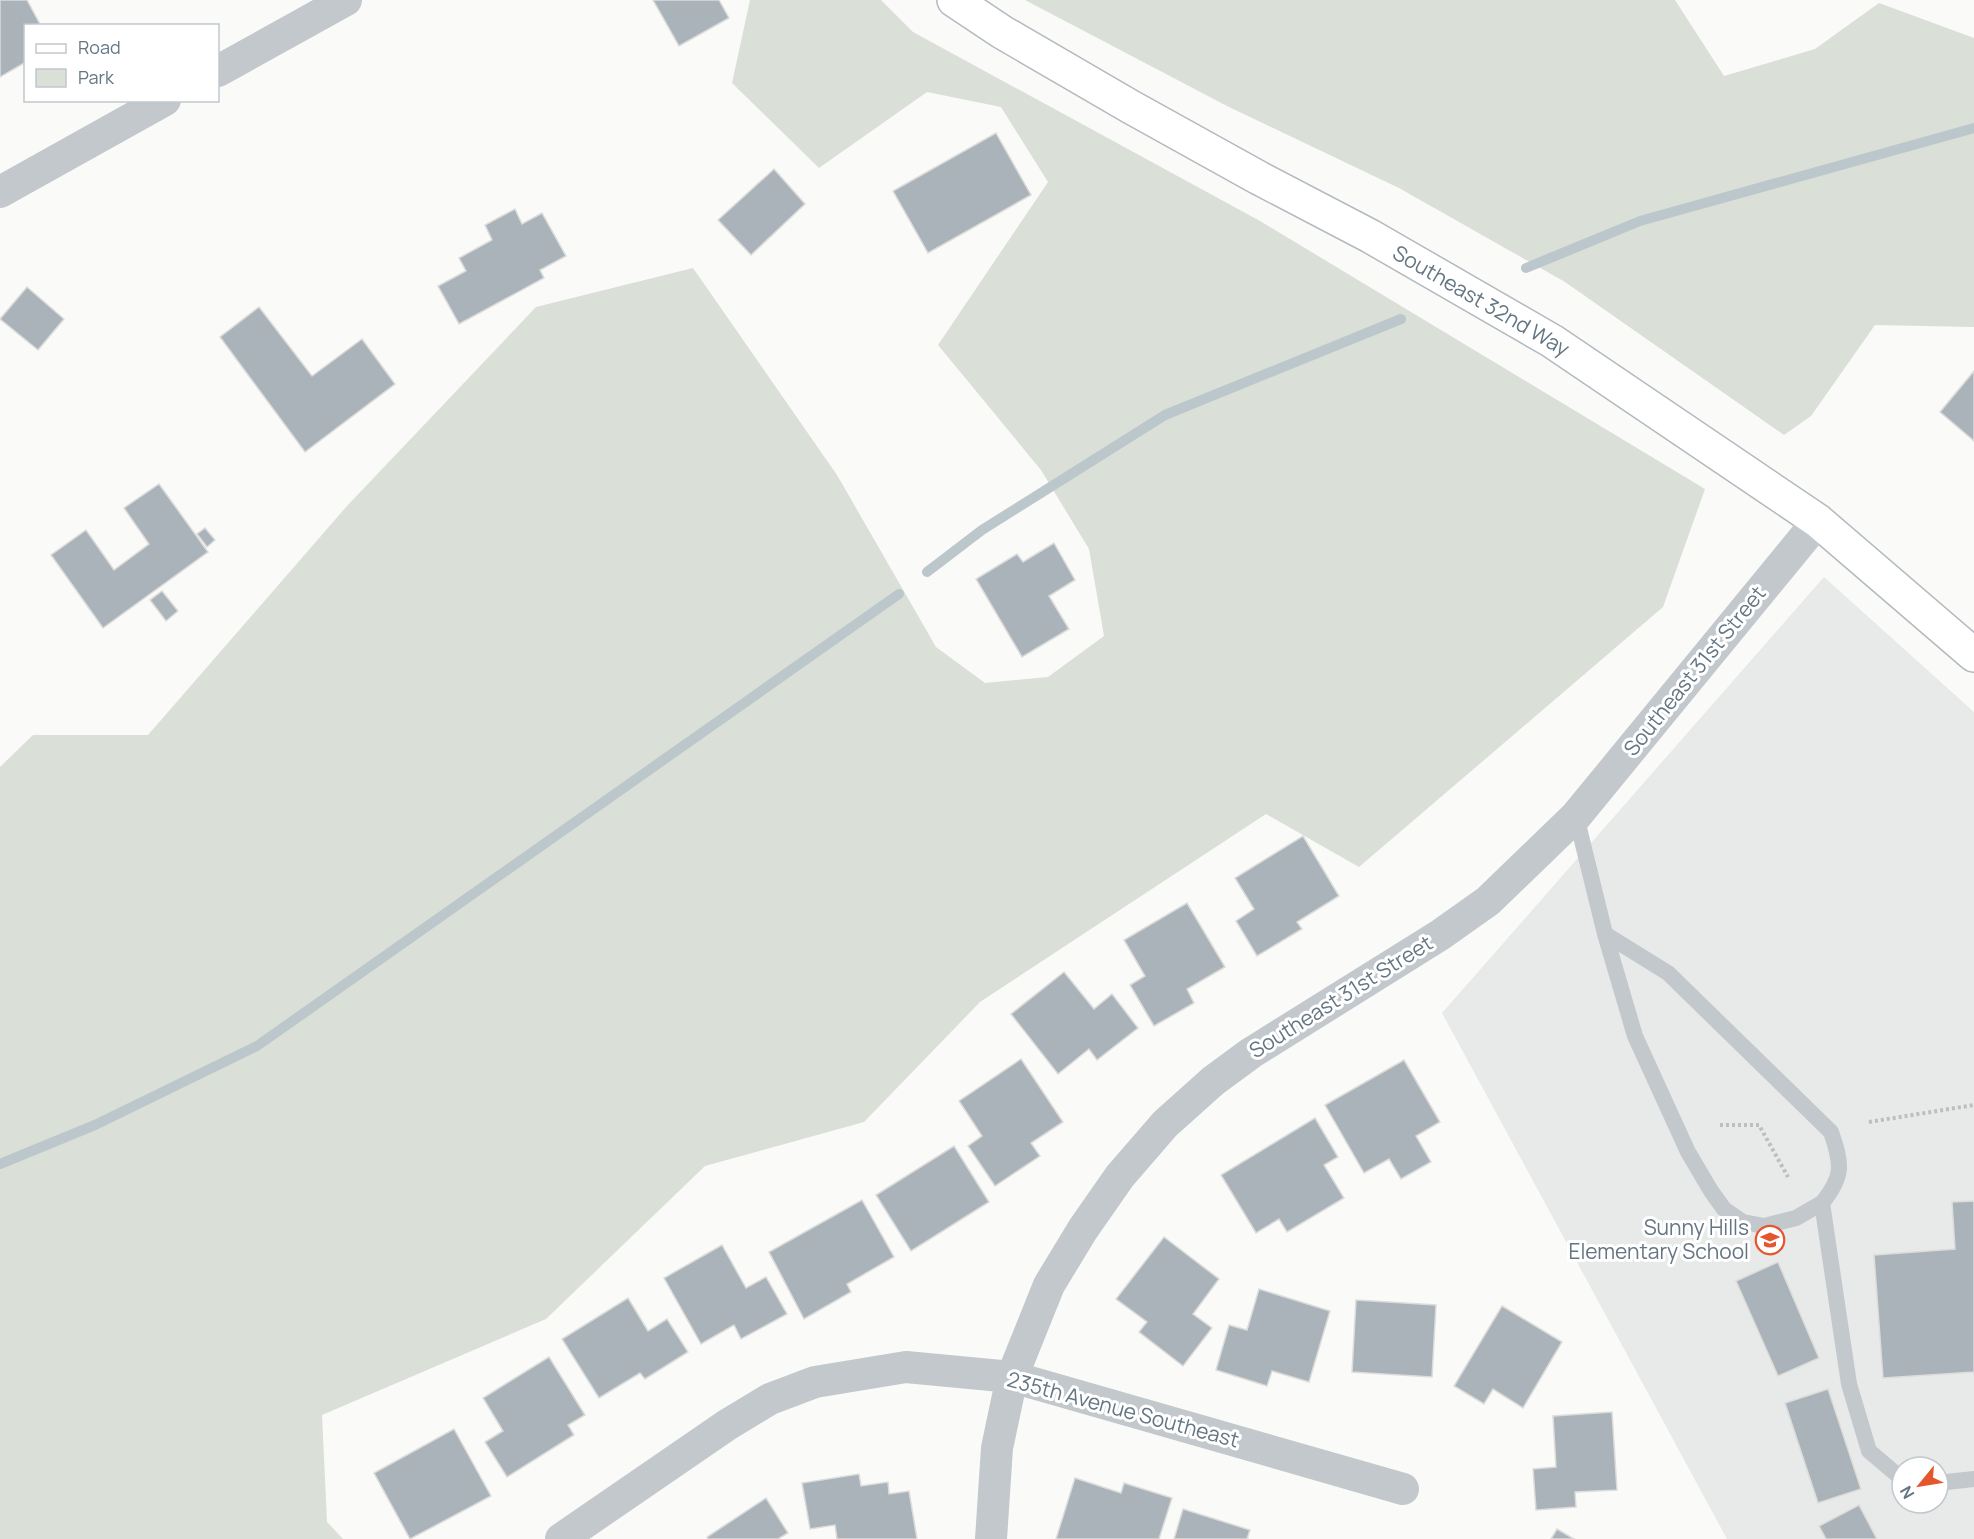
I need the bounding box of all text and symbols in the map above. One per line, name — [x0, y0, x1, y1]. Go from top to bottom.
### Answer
legend — [24, 24, 219, 102]
text: Road — [78, 35, 121, 59]
text: Park — [78, 65, 115, 89]
street label: Southeast 32nd Way — [1388, 238, 1575, 362]
street label: Southeast 31st Street — [1617, 579, 1772, 761]
street label: Southeast 31st Street — [1243, 928, 1437, 1064]
place label: Sunny Hills Elementary School — [1568, 1213, 1749, 1265]
school or university icon: Sunny Hills Elementary School — [1754, 1224, 1786, 1256]
street label: 235th Avenue Southeast — [1004, 1365, 1242, 1453]
north arrow — [1890, 1455, 1950, 1515]
text: N — [1895, 1482, 1919, 1503]

